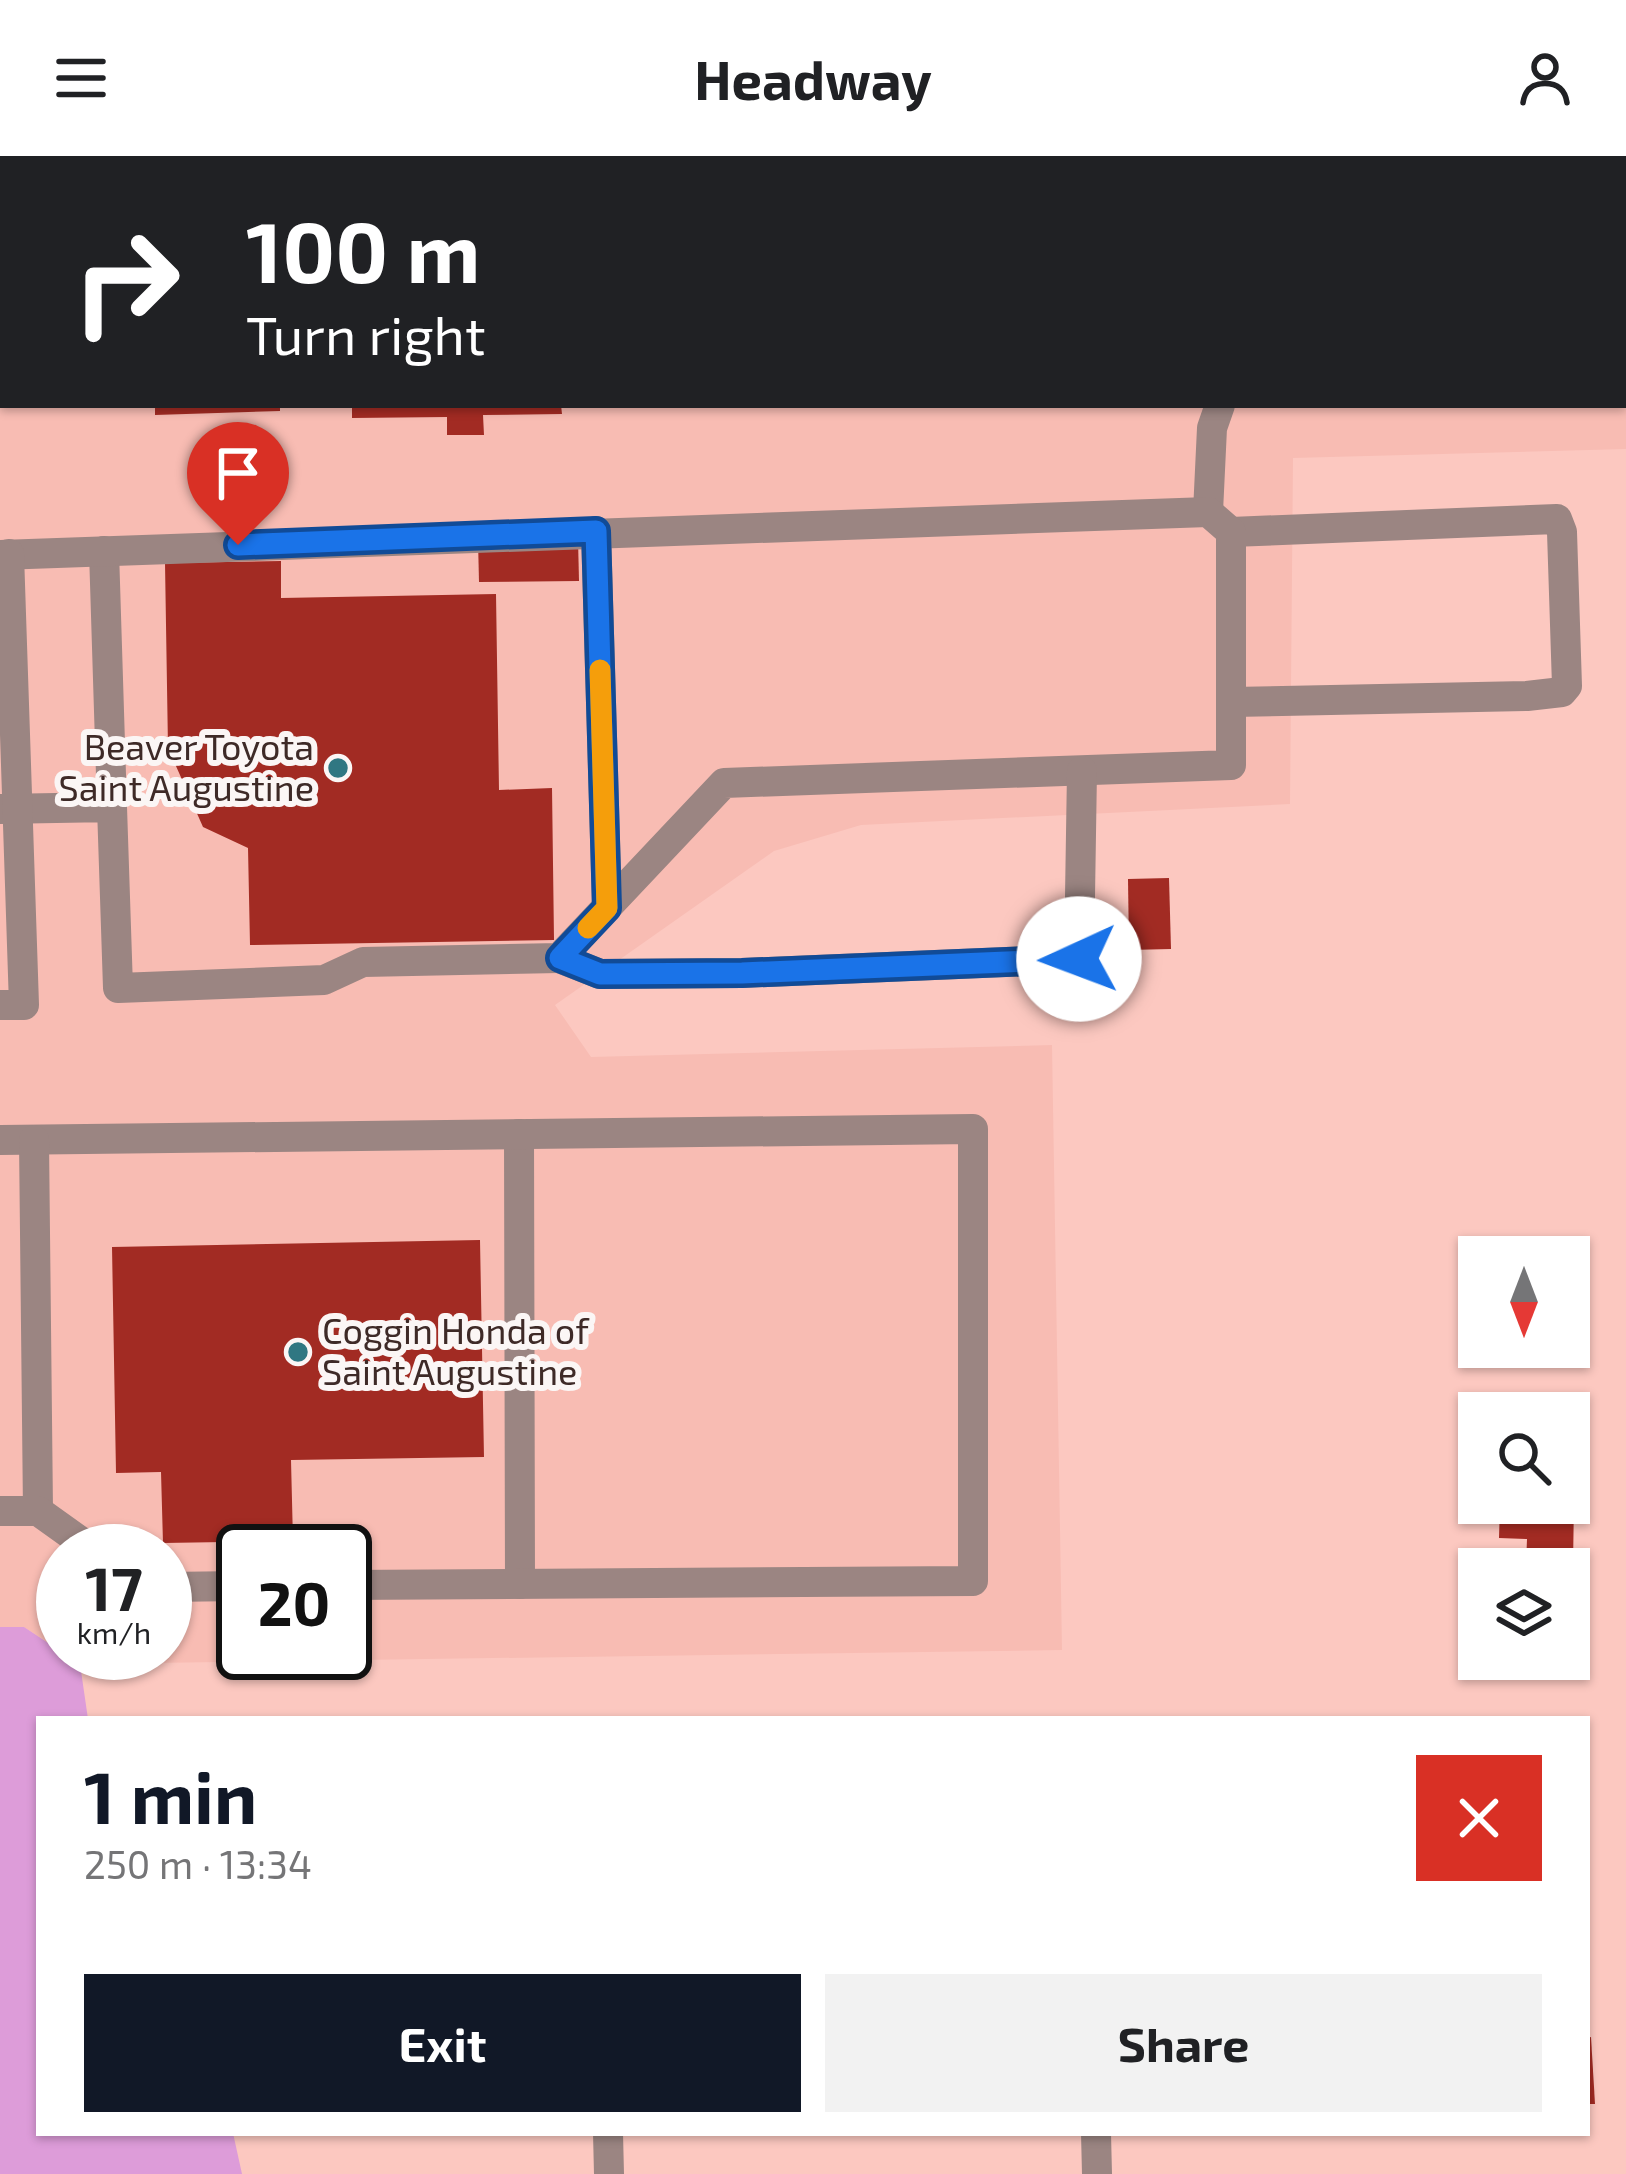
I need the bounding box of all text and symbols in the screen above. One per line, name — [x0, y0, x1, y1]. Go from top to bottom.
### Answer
icon: menu — [48, 45, 114, 111]
icon: person — [1512, 45, 1578, 111]
text: Headway — [694, 46, 932, 111]
text: 100 m — [246, 199, 480, 300]
icon: right — [48, 204, 204, 360]
text: Turn right — [246, 301, 486, 366]
pin — [187, 422, 289, 545]
icon: arrive — [205, 440, 271, 506]
place label: Beaver Toyota Saint Augustine — [59, 724, 314, 808]
marker: Beaver Toyota Saint Augustine — [325, 755, 351, 781]
position arrow — [1016, 896, 1142, 1022]
north arrow — [1458, 1236, 1590, 1368]
map controls — [1458, 1236, 1590, 1680]
place label: Coggin Honda of Saint Augustine — [322, 1308, 590, 1392]
marker: Coggin Honda of Saint Augustine — [285, 1339, 311, 1365]
button: search — [1458, 1392, 1590, 1524]
speed limit sign: 20 — [216, 1524, 372, 1680]
button: layers — [1458, 1548, 1590, 1680]
text: 17 — [85, 1551, 143, 1623]
text: km/h — [77, 1614, 151, 1650]
text: 1 min — [84, 1752, 257, 1838]
button: close — [1416, 1755, 1542, 1881]
text: 250 m · 13:34 — [84, 1840, 312, 1887]
button: Exit — [84, 1974, 801, 2112]
button: Share — [825, 1974, 1542, 2112]

